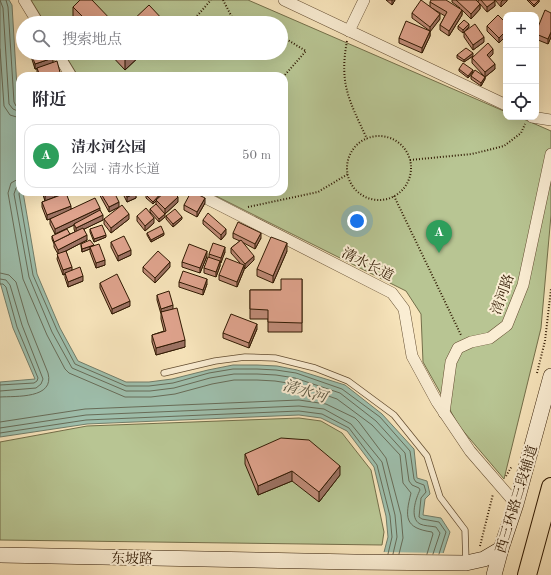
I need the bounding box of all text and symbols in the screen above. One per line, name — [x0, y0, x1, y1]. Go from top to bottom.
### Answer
map controls — [503, 12, 539, 120]
button: + — [503, 12, 539, 48]
search box — [16, 16, 288, 60]
icon: search — [30, 27, 52, 49]
text: 搜索地点 — [62, 33, 122, 48]
button: − — [503, 48, 539, 84]
button: locate — [503, 84, 539, 120]
text: 附近 — [32, 92, 66, 109]
text: 清水河公园 — [71, 141, 146, 156]
text: A — [41, 149, 51, 162]
text: 50 m — [242, 149, 271, 162]
text: 公园 · 清水长道 — [71, 163, 160, 176]
your location — [347, 211, 367, 231]
pin: A — [426, 220, 452, 253]
street label: 清水长道 — [339, 245, 396, 284]
street label: 清河路 — [488, 272, 517, 316]
water label: 清水河 — [281, 377, 332, 407]
street label: 西三环路三段辅道 — [493, 443, 540, 555]
street label: 东坡路 — [111, 551, 153, 566]

